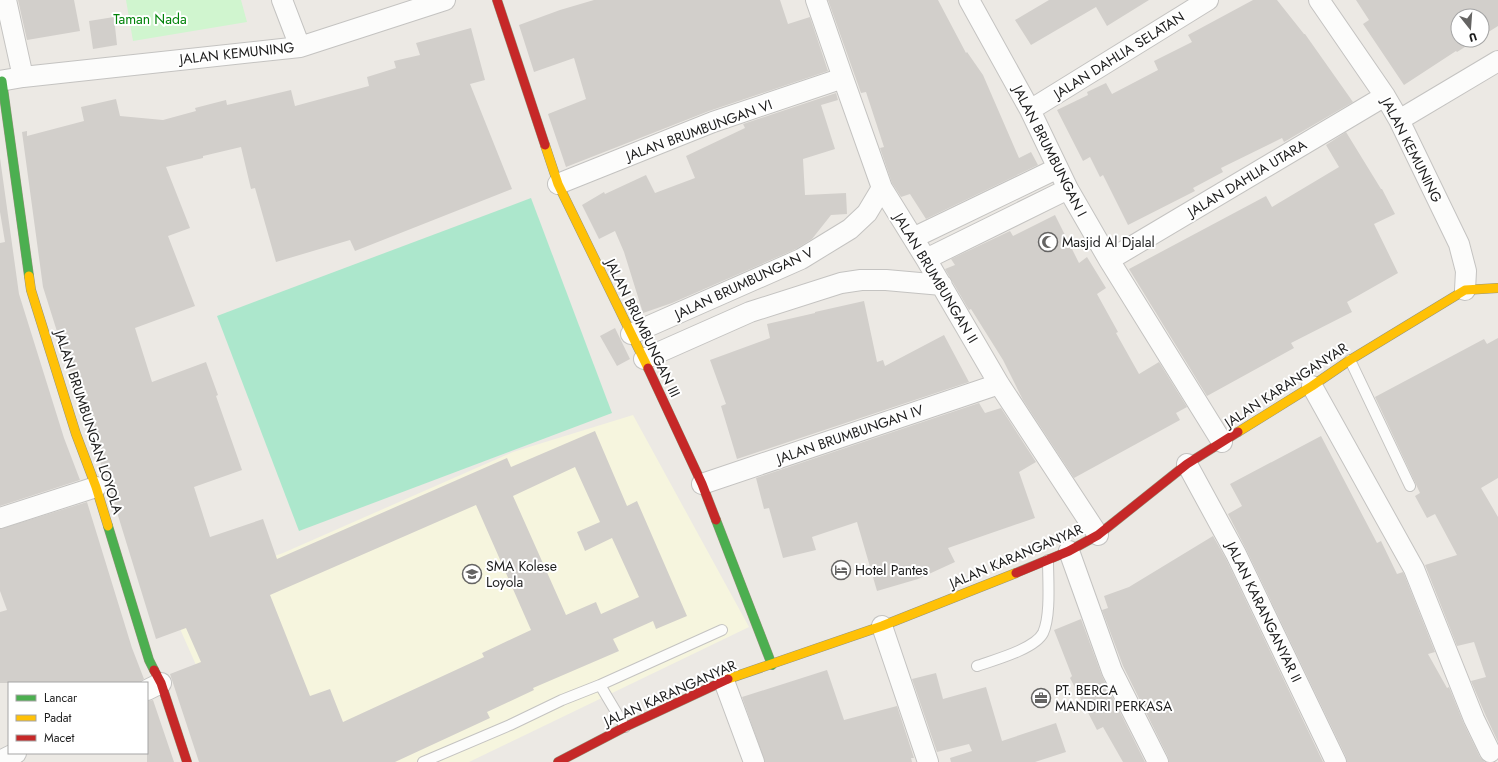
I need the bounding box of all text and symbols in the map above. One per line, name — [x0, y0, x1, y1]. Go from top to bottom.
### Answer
street label: JALAN DAHLIA SELATAN — [1048, 7, 1188, 104]
north arrow — [1450, 8, 1490, 48]
park label: Taman Nada — [113, 9, 187, 29]
text: U — [1467, 29, 1479, 46]
street label: JALAN KEMUNING — [177, 37, 296, 69]
street label: JALAN BRUMBUNGAN I — [1007, 80, 1092, 220]
street label: JALAN KEMUNING — [1376, 92, 1447, 206]
street label: JALAN BRUMBUNGAN VI — [621, 94, 775, 166]
street label: JALAN DAHLIA UTARA — [1182, 134, 1311, 222]
street label: JALAN BRUMBUNGAN II — [888, 208, 983, 347]
mosque icon: Masjid Al Djalal — [1037, 231, 1059, 253]
place label: Masjid Al Djalal — [1062, 232, 1155, 252]
street label: JALAN BRUMBUNGAN V — [670, 242, 817, 325]
street label: JALAN BRUMBUNGAN III — [600, 254, 685, 401]
street label: JALAN BRUMBUNGAN LOYOLA — [49, 326, 128, 517]
street label: JALAN KARANGANYAR — [1219, 338, 1351, 433]
street label: JALAN BRUMBUNGAN IV — [772, 399, 927, 469]
street label: JALAN KARANGANYAR — [945, 519, 1086, 594]
street label: JALAN KARANGANYAR II — [1220, 537, 1307, 686]
place label: SMA Kolese Loyola — [486, 556, 557, 592]
hotel icon: Hotel Pantes — [830, 559, 852, 581]
place label: Hotel Pantes — [855, 560, 929, 580]
school or university icon: SMA Kolese Loyola — [461, 563, 483, 585]
street label: JALAN KARANGANYAR — [599, 655, 739, 732]
place label: PT. BERCA MANDIRI PERKASA — [1055, 680, 1173, 716]
legend — [8, 682, 148, 754]
office icon: PT. BERCA MANDIRI PERKASA — [1030, 687, 1052, 709]
text: Lancar — [44, 689, 78, 707]
text: Padat — [44, 709, 72, 727]
text: Macet — [44, 729, 74, 747]

